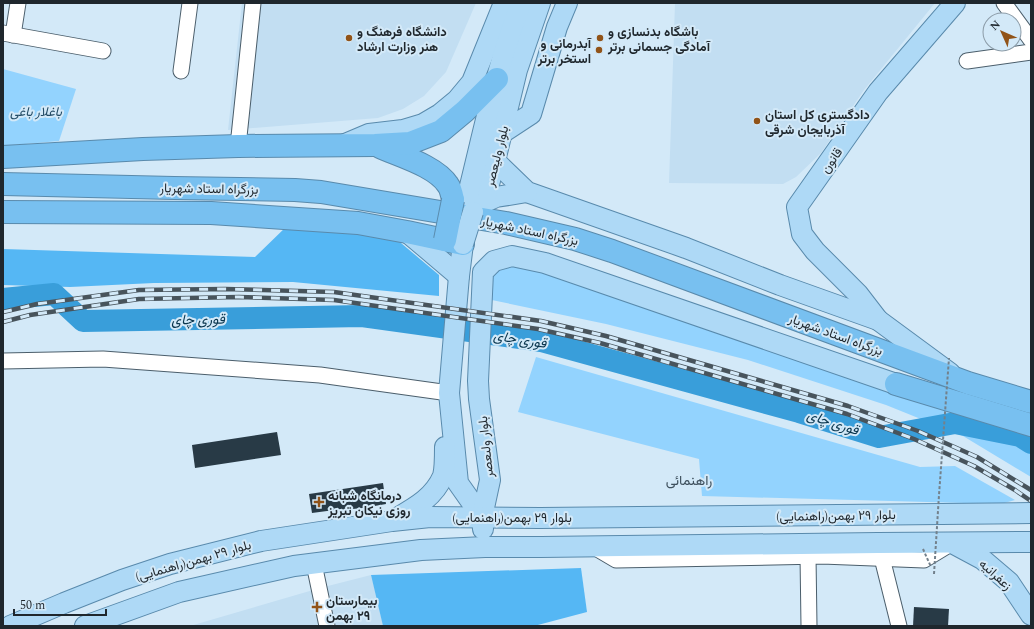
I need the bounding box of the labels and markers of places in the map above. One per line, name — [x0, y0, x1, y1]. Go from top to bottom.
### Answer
place label: دانشگاه فرهنگ و هنر وزارت ارشاد — [357, 22, 447, 57]
place label: باشگاه بدنسازی و آمادگی جسمانی برتر — [607, 22, 712, 57]
marker: دانشگاه فرهنگ و هنر وزارت ارشاد — [344, 33, 354, 43]
marker: باشگاه بدنسازی و آمادگی جسمانی برتر — [595, 33, 605, 43]
place label: آبدرمانی و استخر برتر — [537, 34, 593, 69]
marker: آبدرمانی و استخر برتر — [594, 45, 604, 55]
place label: دادگستری کل استان آذربایجان شرقی — [765, 105, 870, 140]
marker: دادگستری کل استان آذربایجان شرقی — [752, 116, 762, 126]
place label: درمانگاه شبانه روزی نیکان تبریز — [327, 486, 411, 521]
marker: درمانگاه شبانه روزی نیکان تبریز — [313, 496, 325, 508]
place label: بیمارستان ٢٩ بهمن — [326, 591, 377, 626]
marker: بیمارستان ٢٩ بهمن — [311, 601, 323, 613]

